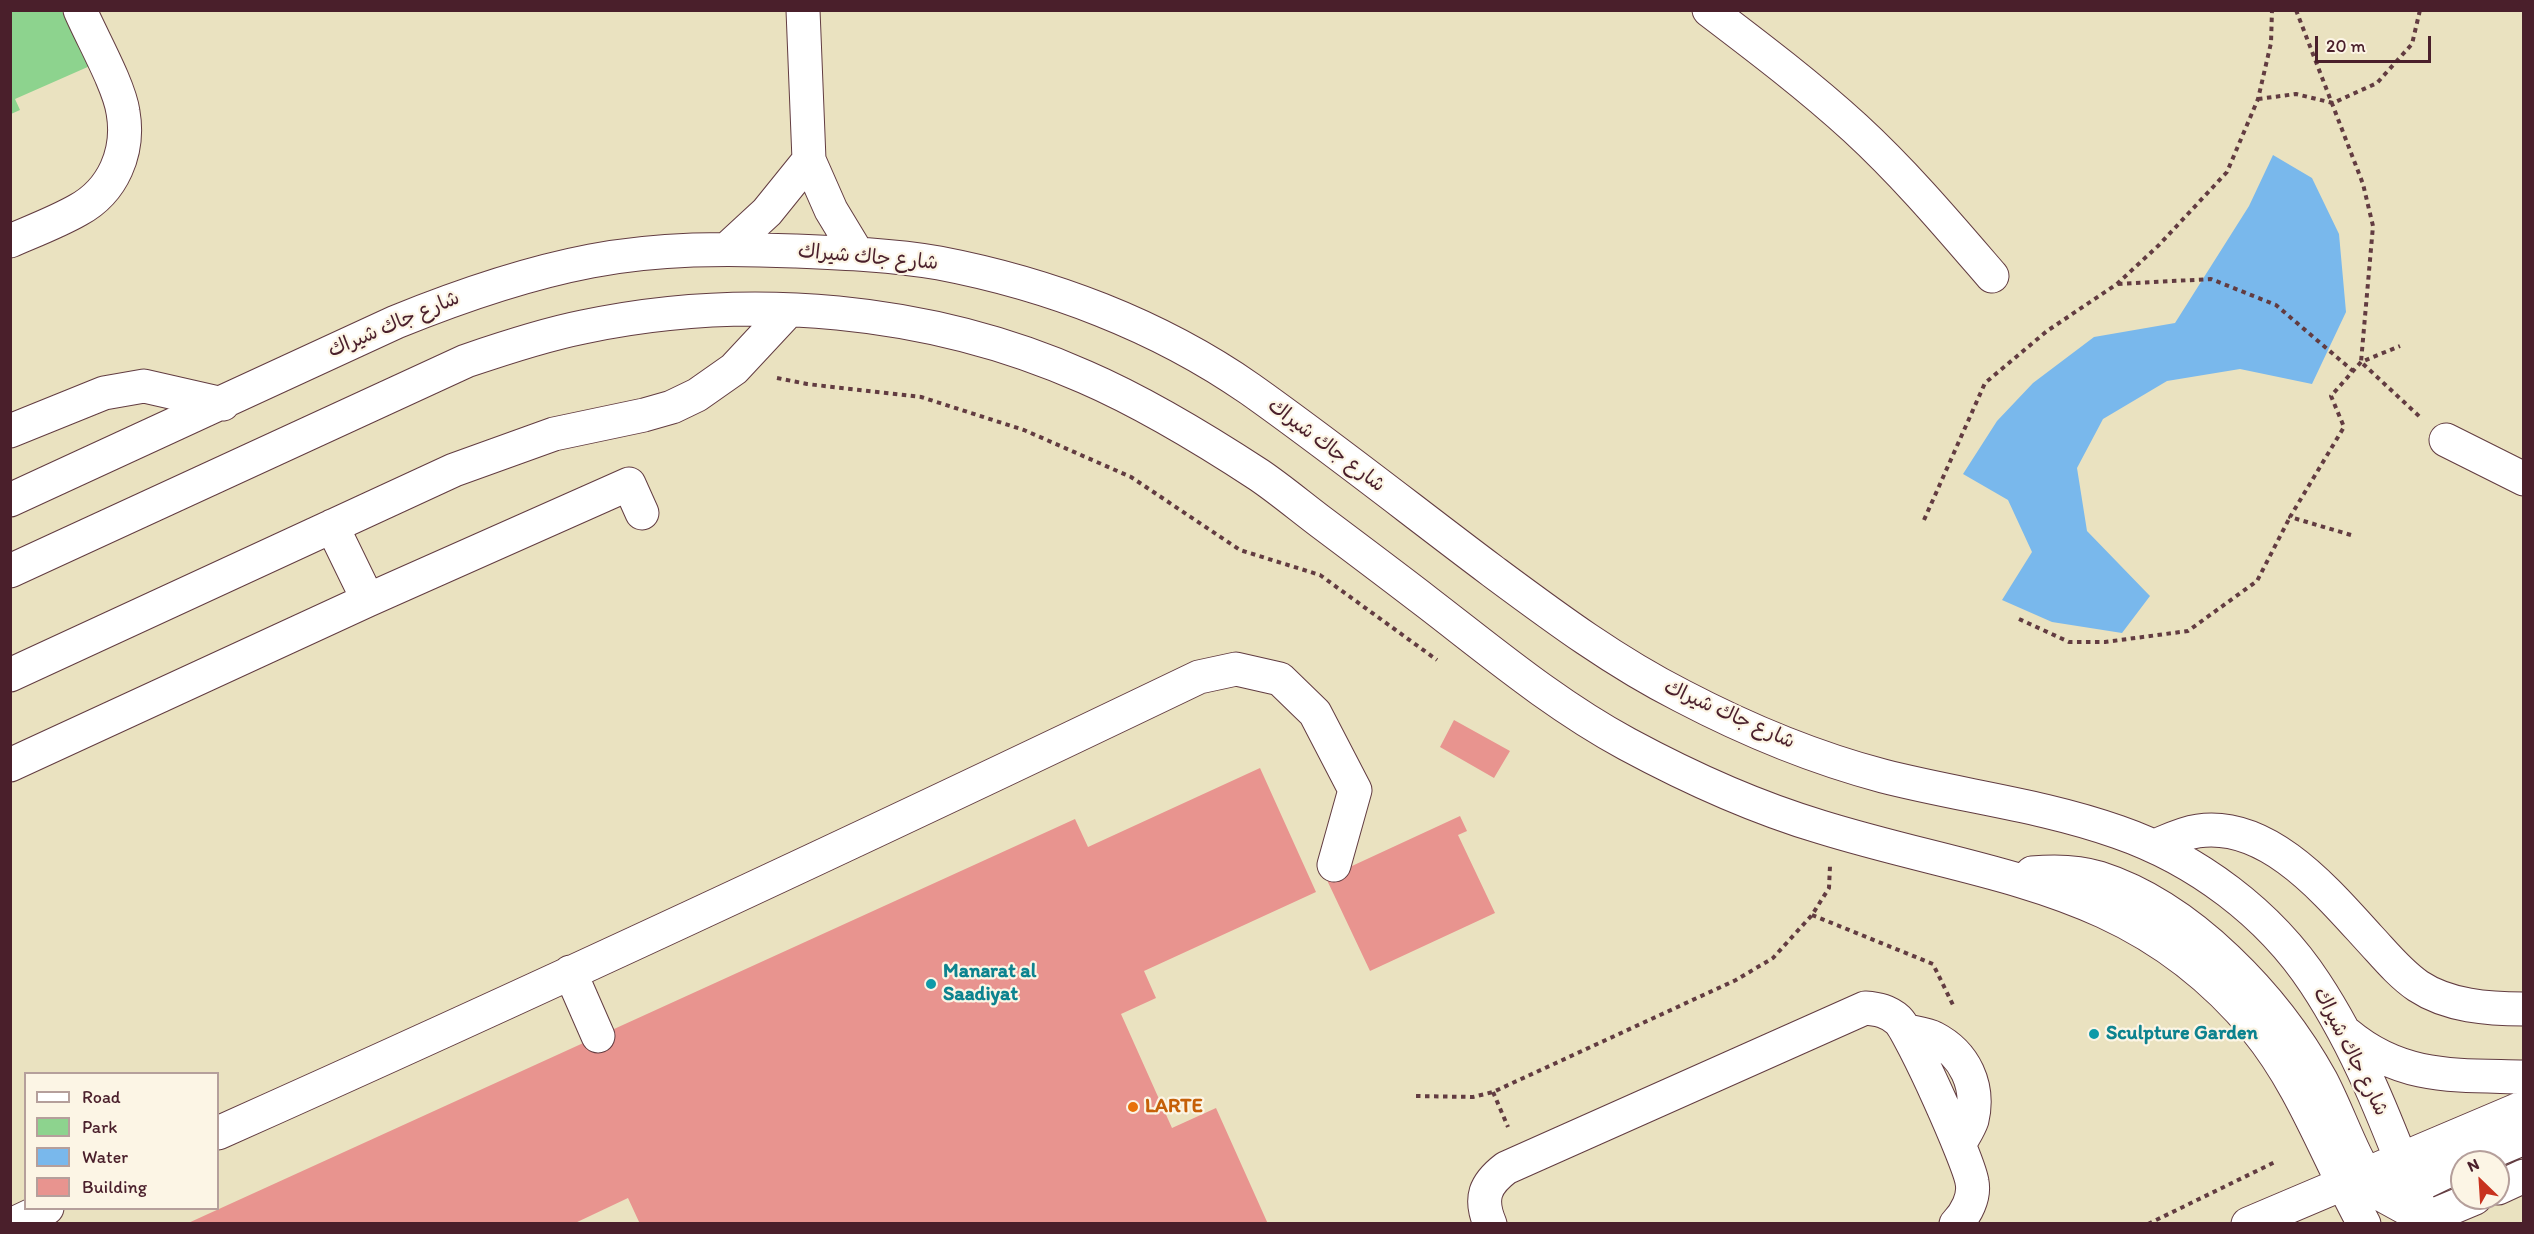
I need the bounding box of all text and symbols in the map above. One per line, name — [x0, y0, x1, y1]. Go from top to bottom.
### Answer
scale bar — [2318, 24, 2434, 62]
text: 20 m — [2326, 35, 2366, 57]
street label: شارع جاك شيراك — [797, 240, 939, 276]
street label: شارع جاك شيراك — [325, 286, 463, 364]
street label: شارع جاك شيراك — [1263, 394, 1389, 498]
street label: شارع جاك شيراك — [1660, 675, 1798, 755]
place label: Manarat al Saadiyat — [943, 960, 1036, 1007]
marker: Manarat al Saadiyat — [924, 977, 938, 991]
street label: شارع جاك شيراك — [2307, 984, 2393, 1120]
place label: Sculpture Garden — [2106, 1022, 2258, 1046]
marker: Sculpture Garden — [2087, 1027, 2101, 1041]
legend — [24, 1072, 219, 1210]
text: Road — [82, 1086, 121, 1108]
place label: LARTE — [1145, 1095, 1203, 1119]
marker: LARTE — [1126, 1100, 1140, 1114]
text: Park — [82, 1116, 117, 1138]
text: Water — [82, 1146, 128, 1168]
north arrow — [2450, 1150, 2510, 1210]
text: N — [2464, 1154, 2482, 1176]
text: Building — [82, 1176, 147, 1198]

